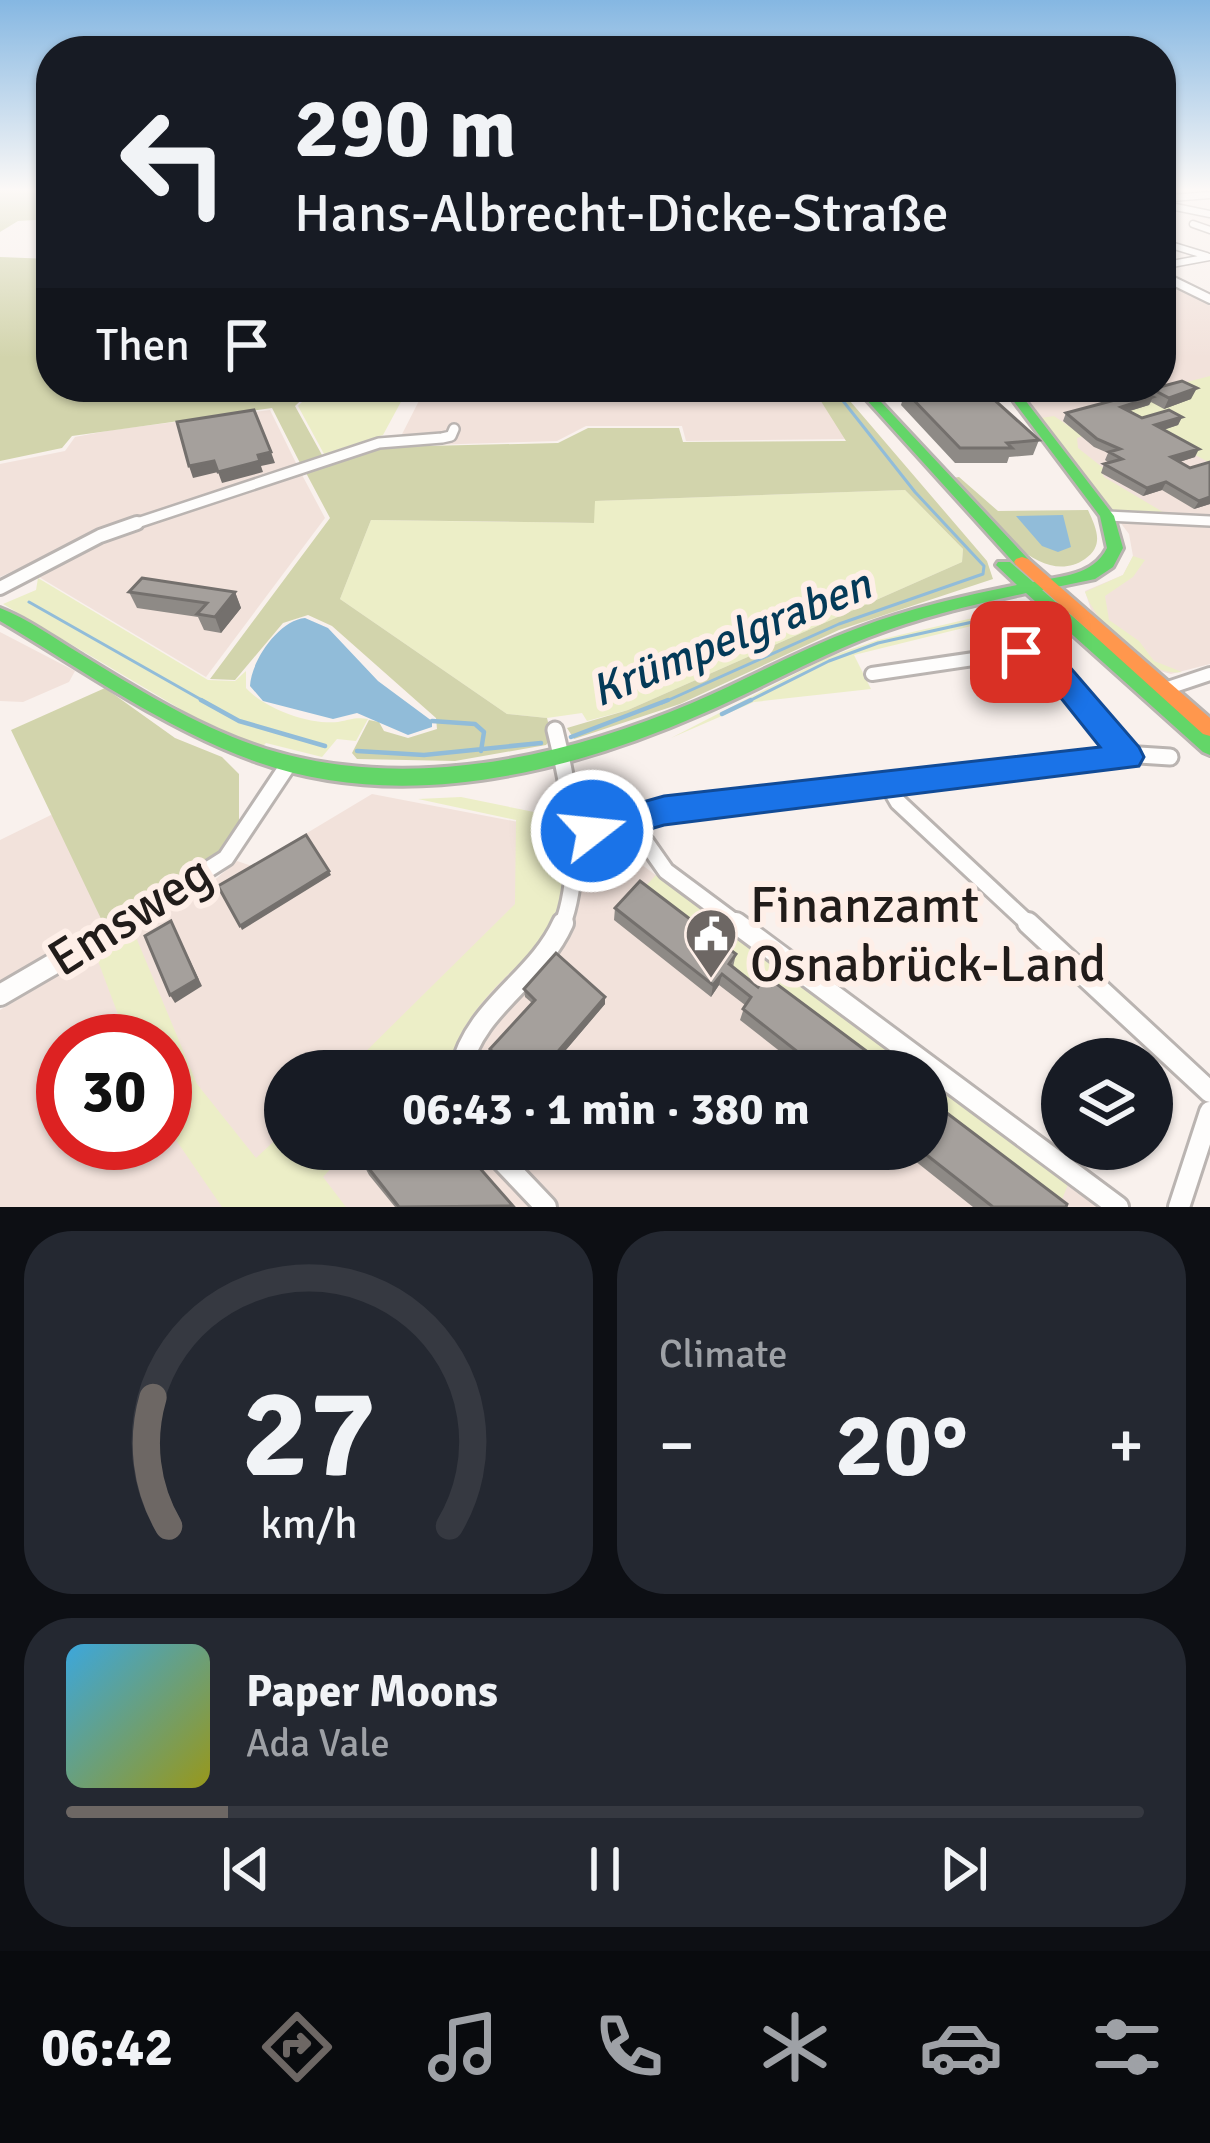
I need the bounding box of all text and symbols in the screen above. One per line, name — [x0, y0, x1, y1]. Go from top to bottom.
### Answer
text: 290 m — [294, 77, 516, 181]
icon: left — [96, 84, 252, 240]
text: Hans-Albrecht-Dicke-Straße — [294, 180, 949, 247]
icon: arrive — [214, 312, 280, 378]
text: Then — [96, 318, 190, 373]
water label: Krümpelgraben — [583, 556, 880, 719]
pin — [970, 601, 1072, 703]
icon: arrive — [988, 619, 1054, 685]
position arrow — [529, 768, 655, 894]
street label: Emsweg — [37, 841, 223, 991]
place label: Finanzamt Osnabrück-Land — [750, 874, 1106, 996]
public building icon: Finanzamt Osnabrück-Land — [683, 906, 739, 980]
speed limit sign: 30 — [36, 1014, 192, 1170]
map controls — [1041, 1038, 1173, 1170]
button: layers — [1041, 1038, 1173, 1170]
text: 06:43 · 1 min · 380 m — [402, 1082, 810, 1137]
text: Climate — [659, 1330, 788, 1378]
text: 27 — [241, 1358, 376, 1511]
text: 20° — [835, 1390, 968, 1501]
text: − — [659, 1405, 695, 1486]
text: + — [1108, 1405, 1144, 1486]
text: km/h — [260, 1497, 357, 1550]
text: Paper Moons — [246, 1664, 498, 1719]
text: Ada Vale — [246, 1719, 390, 1767]
icon: previous — [213, 1836, 279, 1902]
icon: pause — [572, 1836, 638, 1902]
icon: next — [931, 1836, 997, 1902]
icon: directions — [255, 2005, 339, 2089]
icon: music — [421, 2005, 505, 2089]
icon: phone — [587, 2005, 671, 2089]
icon: climate — [753, 2005, 837, 2089]
icon: car — [919, 2005, 1003, 2089]
icon: filters — [1085, 2005, 1169, 2089]
text: 06:42 — [41, 2014, 174, 2081]

